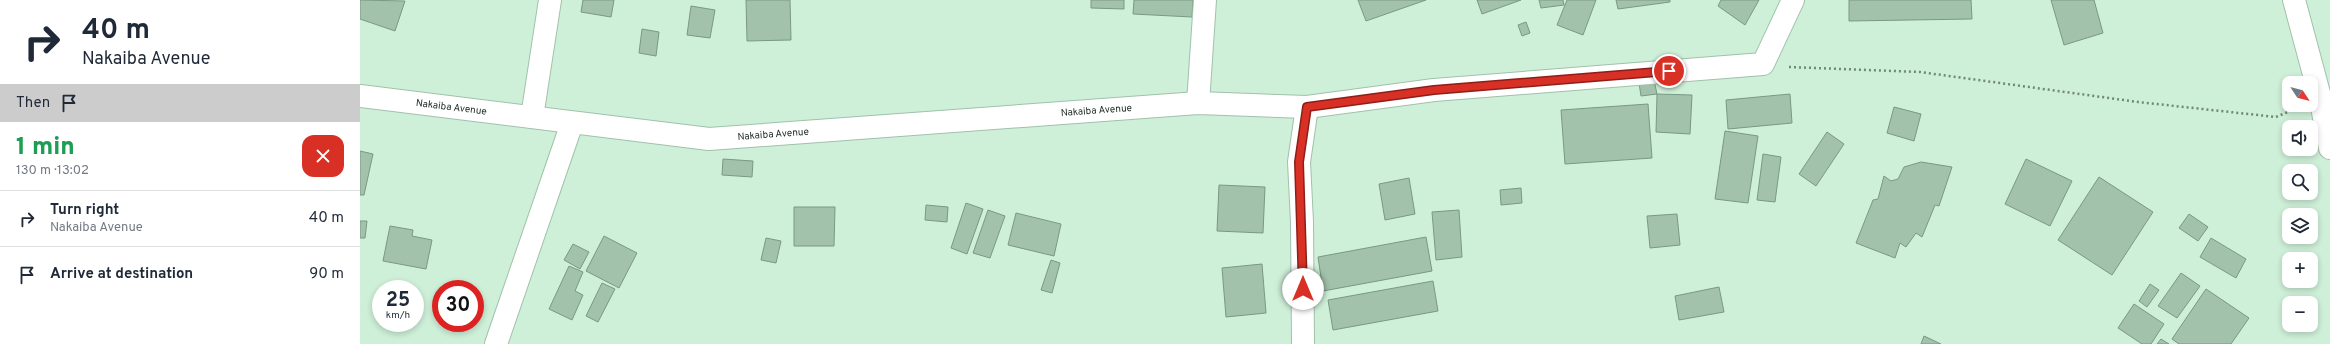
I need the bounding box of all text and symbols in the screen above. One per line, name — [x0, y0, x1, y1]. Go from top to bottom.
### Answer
text: 40 m — [82, 13, 150, 49]
icon: right — [16, 16, 68, 68]
text: Nakaiba Avenue — [82, 48, 210, 71]
pin — [1652, 54, 1686, 88]
icon: arrive — [1658, 60, 1680, 82]
north arrow — [2282, 76, 2318, 112]
map controls — [2282, 76, 2318, 332]
icon: arrive — [58, 92, 80, 114]
text: Then — [16, 94, 50, 113]
street label: Nakaiba Avenue — [415, 96, 488, 118]
street label: Nakaiba Avenue — [1060, 101, 1132, 120]
button: sound — [2282, 120, 2318, 156]
street label: Nakaiba Avenue — [737, 125, 809, 143]
text: 1 min — [16, 133, 75, 163]
button: close — [302, 135, 344, 177]
text: 130 m · 13:02 — [16, 163, 89, 179]
button: search — [2282, 164, 2318, 200]
text: Turn right — [50, 201, 119, 220]
icon: right — [16, 208, 38, 230]
button: layers — [2282, 208, 2318, 244]
text: 40 m — [309, 209, 344, 228]
text: Nakaiba Avenue — [50, 220, 143, 236]
button: + — [2282, 252, 2318, 288]
icon: arrive — [16, 264, 38, 286]
text: Arrive at destination — [50, 265, 193, 284]
text: 90 m — [309, 265, 344, 284]
position arrow — [1282, 268, 1324, 310]
speed limit sign: 30 — [432, 280, 484, 332]
text: 25 — [386, 288, 410, 314]
button: − — [2282, 296, 2318, 332]
text: km/h — [386, 309, 410, 322]

